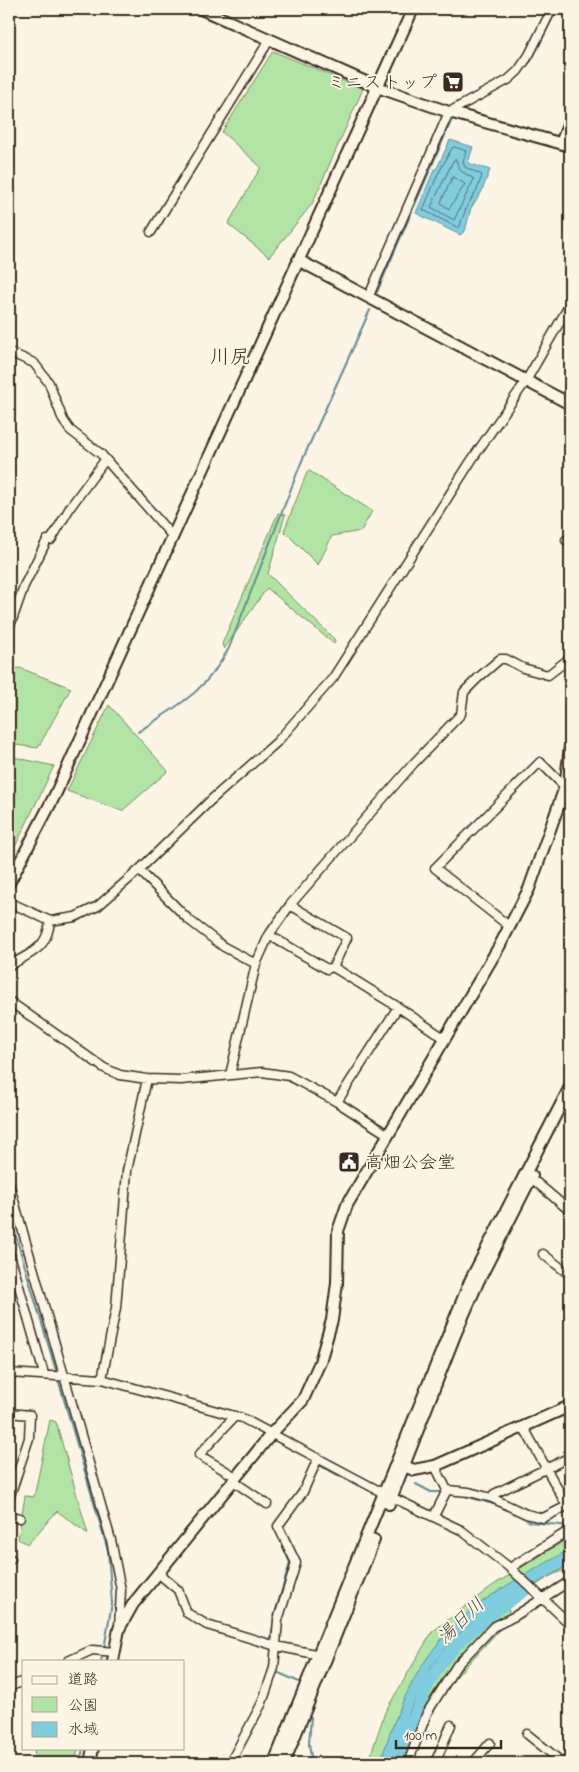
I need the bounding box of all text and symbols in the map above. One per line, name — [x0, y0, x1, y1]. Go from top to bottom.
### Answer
supermarket icon: ミニストップ — [441, 70, 465, 94]
place label: ミニストップ — [327, 71, 437, 97]
district label: 川尻 — [210, 344, 250, 373]
public building icon: 高畑公会堂 — [337, 1150, 361, 1174]
place label: 高畑公会堂 — [365, 1151, 455, 1177]
water label: 湯日川 — [432, 1592, 492, 1651]
legend — [22, 1660, 185, 1750]
text: 道路 — [68, 1669, 98, 1691]
text: 公園 — [68, 1695, 98, 1717]
scale bar — [396, 1717, 502, 1749]
text: 水域 — [68, 1719, 98, 1741]
text: 100 m — [404, 1725, 437, 1747]

